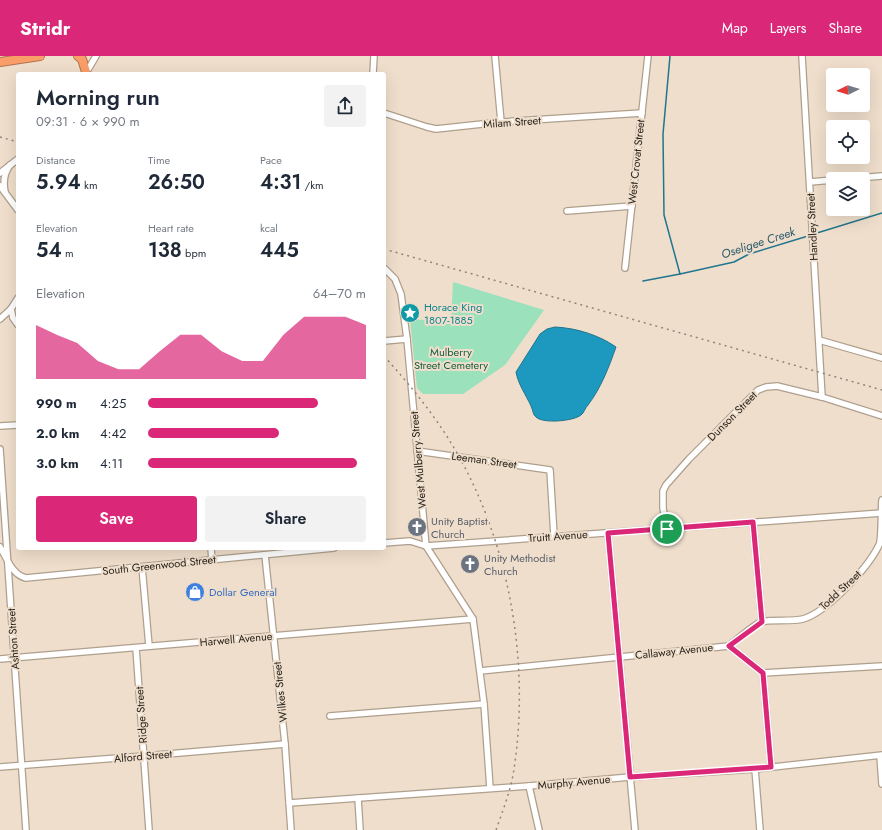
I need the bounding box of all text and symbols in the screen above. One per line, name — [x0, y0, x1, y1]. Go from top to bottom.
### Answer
text: Stridr — [20, 15, 71, 42]
text: Map — [722, 18, 748, 38]
text: Layers — [770, 18, 806, 38]
text: Share — [828, 18, 862, 38]
north arrow — [826, 68, 870, 112]
map controls — [826, 68, 870, 216]
text: Morning run — [36, 81, 160, 113]
button: share — [324, 85, 366, 127]
text: 09:31 · 6 × 990 m — [36, 112, 140, 131]
street label: Milam Street — [483, 112, 542, 132]
street label: West Crovat Street — [624, 118, 648, 205]
button: locate — [826, 120, 870, 164]
text: Distance — [36, 152, 75, 168]
text: Time — [148, 152, 170, 168]
text: Pace — [260, 152, 282, 168]
text: 5.94 — [36, 168, 81, 197]
text: 26:50 — [148, 168, 205, 197]
text: 4:31 — [260, 168, 301, 197]
button: layers — [826, 172, 870, 216]
text: km — [81, 177, 97, 193]
text: /km — [301, 177, 324, 193]
street label: Handley Street — [802, 192, 822, 261]
text: Elevation — [36, 220, 78, 236]
text: Heart rate — [148, 220, 194, 236]
text: kcal — [260, 220, 278, 236]
water label: Oseligee Creek — [719, 222, 798, 263]
text: 54 — [36, 236, 62, 265]
text: 138 — [148, 236, 182, 265]
text: 445 — [260, 236, 299, 265]
text: m — [62, 245, 74, 261]
text: bpm — [182, 245, 206, 261]
text: Elevation — [36, 284, 85, 303]
text: 64–70 m — [313, 284, 366, 303]
place label: Horace King 1807-1885 — [424, 299, 482, 328]
place icon: Horace King 1807-1885 — [399, 302, 421, 324]
park label: Mulberry Street Cemetery — [414, 344, 488, 373]
street label: Dunson Street — [703, 387, 761, 445]
text: 990 m — [36, 394, 77, 413]
text: 4:25 — [100, 394, 126, 413]
street label: West Mulberry Street — [406, 410, 430, 509]
text: 2.0 km — [36, 424, 79, 443]
text: 4:42 — [100, 424, 126, 443]
street label: Leeman Street — [450, 448, 518, 473]
text: 3.0 km — [36, 454, 79, 473]
text: 4:11 — [100, 454, 123, 473]
button: Save — [36, 496, 197, 542]
button: Share — [205, 496, 366, 542]
pin — [650, 512, 684, 546]
place label: Unity Baptist Church — [431, 513, 488, 542]
church icon: Unity Baptist Church — [406, 516, 428, 538]
icon: arrive — [656, 518, 678, 540]
street label: Truitt Avenue — [528, 526, 589, 546]
place label: Unity Methodist Church — [484, 550, 556, 579]
street label: South Greenwood Street — [102, 551, 217, 579]
church icon: Unity Methodist Church — [459, 553, 481, 575]
street label: Todd Street — [815, 566, 865, 614]
shop icon: Dollar General — [184, 581, 206, 603]
place label: Dollar General — [209, 584, 277, 600]
street label: Ashton Street — [3, 607, 23, 670]
street label: Harwell Avenue — [199, 628, 273, 650]
street label: Callaway Avenue — [634, 639, 714, 663]
street label: Wilkes Street — [269, 661, 291, 723]
street label: Ridge Street — [131, 686, 151, 744]
street label: Alford Street — [113, 745, 173, 767]
street label: Murphy Avenue — [537, 771, 611, 793]

